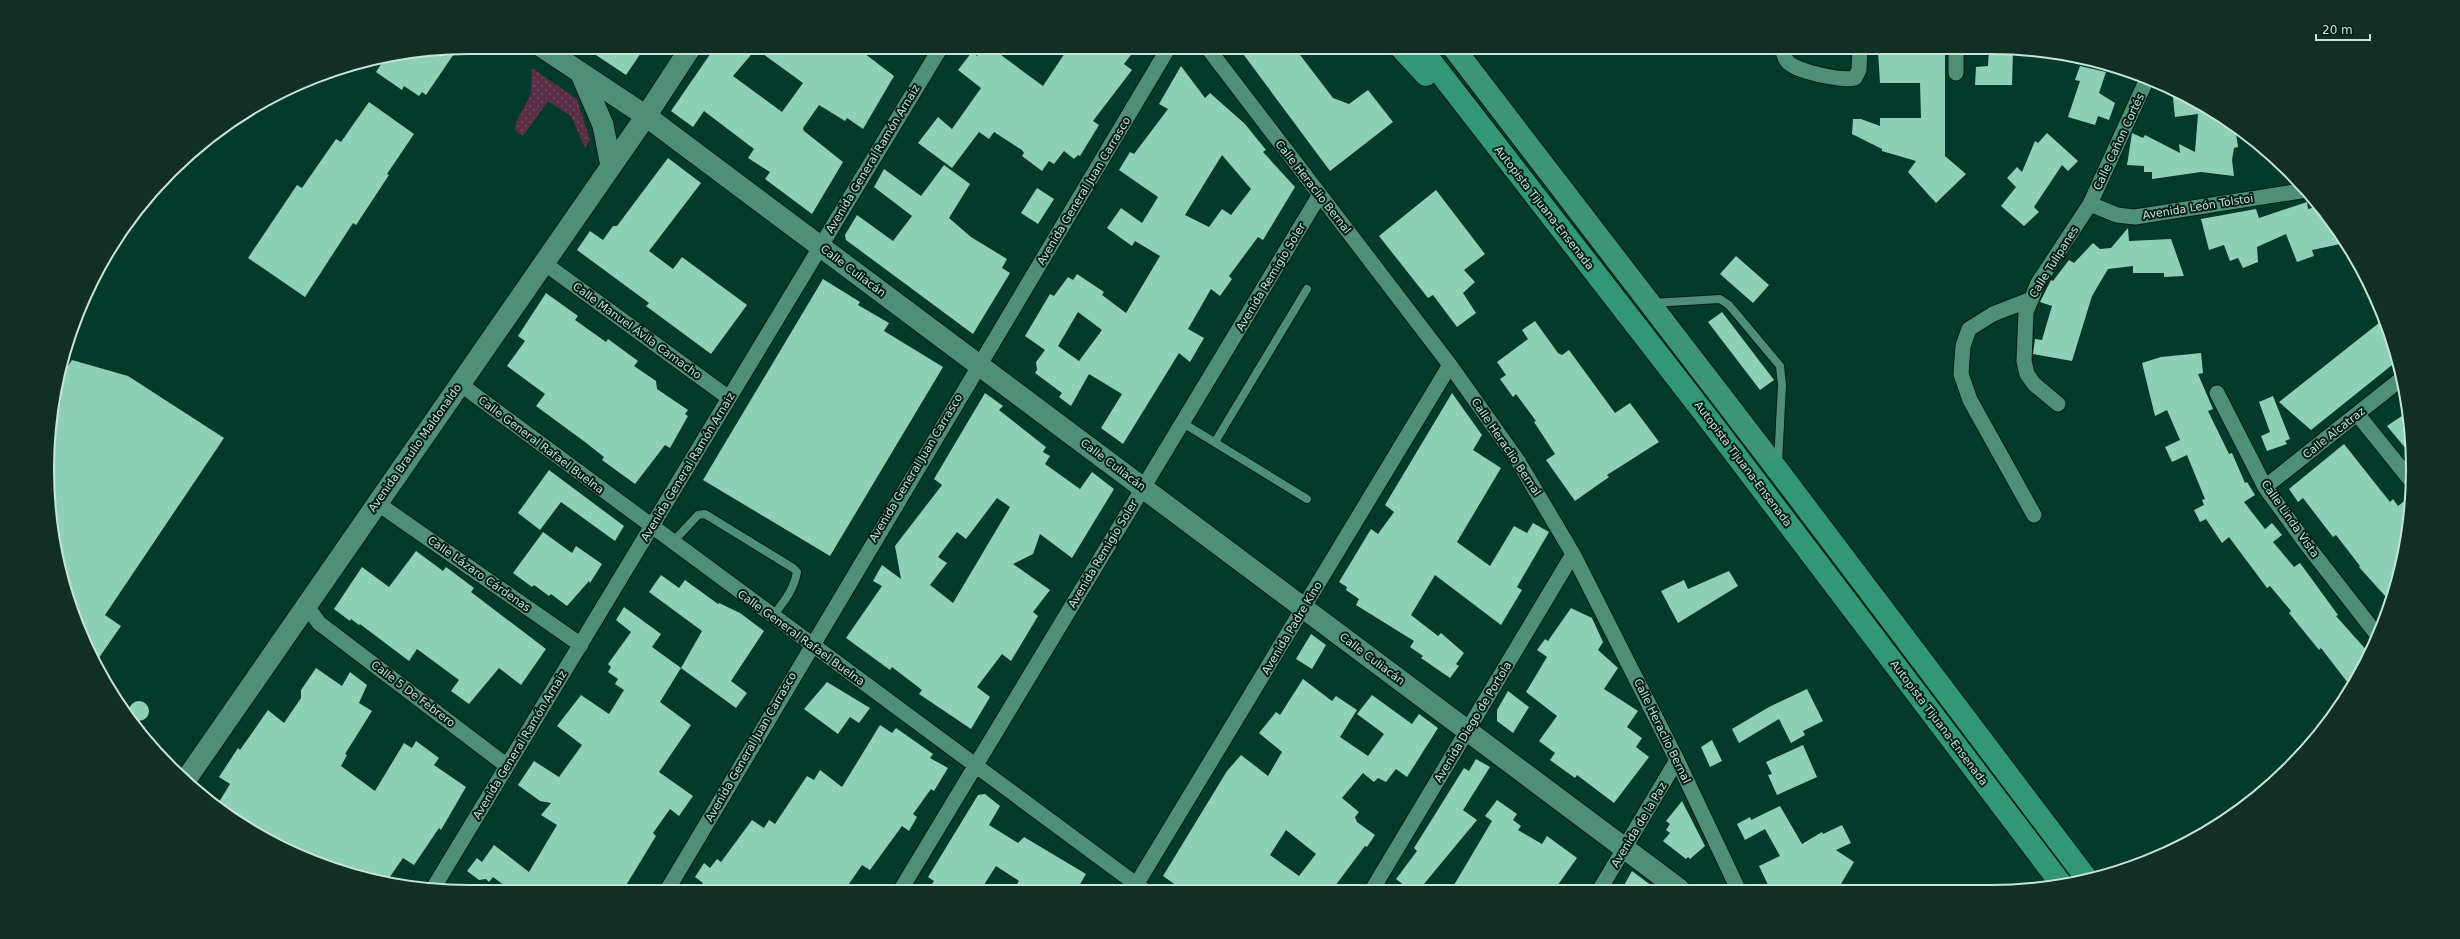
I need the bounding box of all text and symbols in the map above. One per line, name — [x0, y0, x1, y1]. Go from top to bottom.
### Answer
scale bar — [2316, 16, 2370, 42]
text: 20 m — [2322, 23, 2353, 37]
street label: Avenida General Ramón Arnaiz — [823, 82, 923, 236]
street label: Calle Cañon Cortés — [2091, 91, 2147, 192]
street label: Avenida General Juan Carrasco — [1035, 114, 1134, 267]
street label: Calle Heraclio Bernal — [1273, 138, 1353, 236]
street label: Autopista Tijuana-Ensenada — [1492, 143, 1596, 273]
street label: Avenida León Tolstoi — [2142, 192, 2254, 222]
street label: Avenida Remigio Soler — [1234, 220, 1309, 333]
street label: Calle Tulipanes — [2027, 224, 2081, 300]
street label: Calle Culiacán — [818, 242, 888, 300]
street label: Calle Manuel Ávila Camacho — [570, 280, 704, 382]
street label: Avenida Braulio Maldonaldo — [366, 381, 464, 514]
street label: Avenida General Ramón Arnaiz — [638, 390, 738, 544]
street label: Avenida General Juan Carrasco — [867, 391, 966, 544]
street label: Calle General Rafael Buelna — [476, 394, 606, 496]
street label: Calle Heraclio Bernal — [1468, 396, 1544, 498]
street label: Autopista Tijuana-Ensenada — [1692, 399, 1794, 529]
street label: Calle Alcatraz — [2300, 404, 2368, 461]
street label: Calle Culiacán — [1078, 436, 1148, 494]
street label: Calle Linda Vista — [2258, 478, 2322, 560]
street label: Avenida Remigio Soler — [1066, 497, 1141, 610]
street label: Calle Lázaro Cárdenas — [425, 534, 533, 615]
street label: Avenida Padre Kino — [1259, 579, 1325, 677]
street label: Calle General Rafael Buelna — [735, 588, 867, 688]
street label: Calle Culiacán — [1337, 630, 1407, 688]
street label: Calle 5 De Febrero — [369, 658, 458, 730]
street label: Autopista Tijuana-Ensenada — [1888, 658, 1990, 788]
street label: Avenida Diego de Portola — [1432, 659, 1514, 785]
street label: Avenida General Ramón Arnaiz — [470, 668, 570, 822]
street label: Avenida General Juan Carrasco — [703, 670, 799, 824]
street label: Calle Heraclio Bernal — [1631, 677, 1693, 785]
street label: Avenida de la Paz — [1609, 780, 1670, 870]

